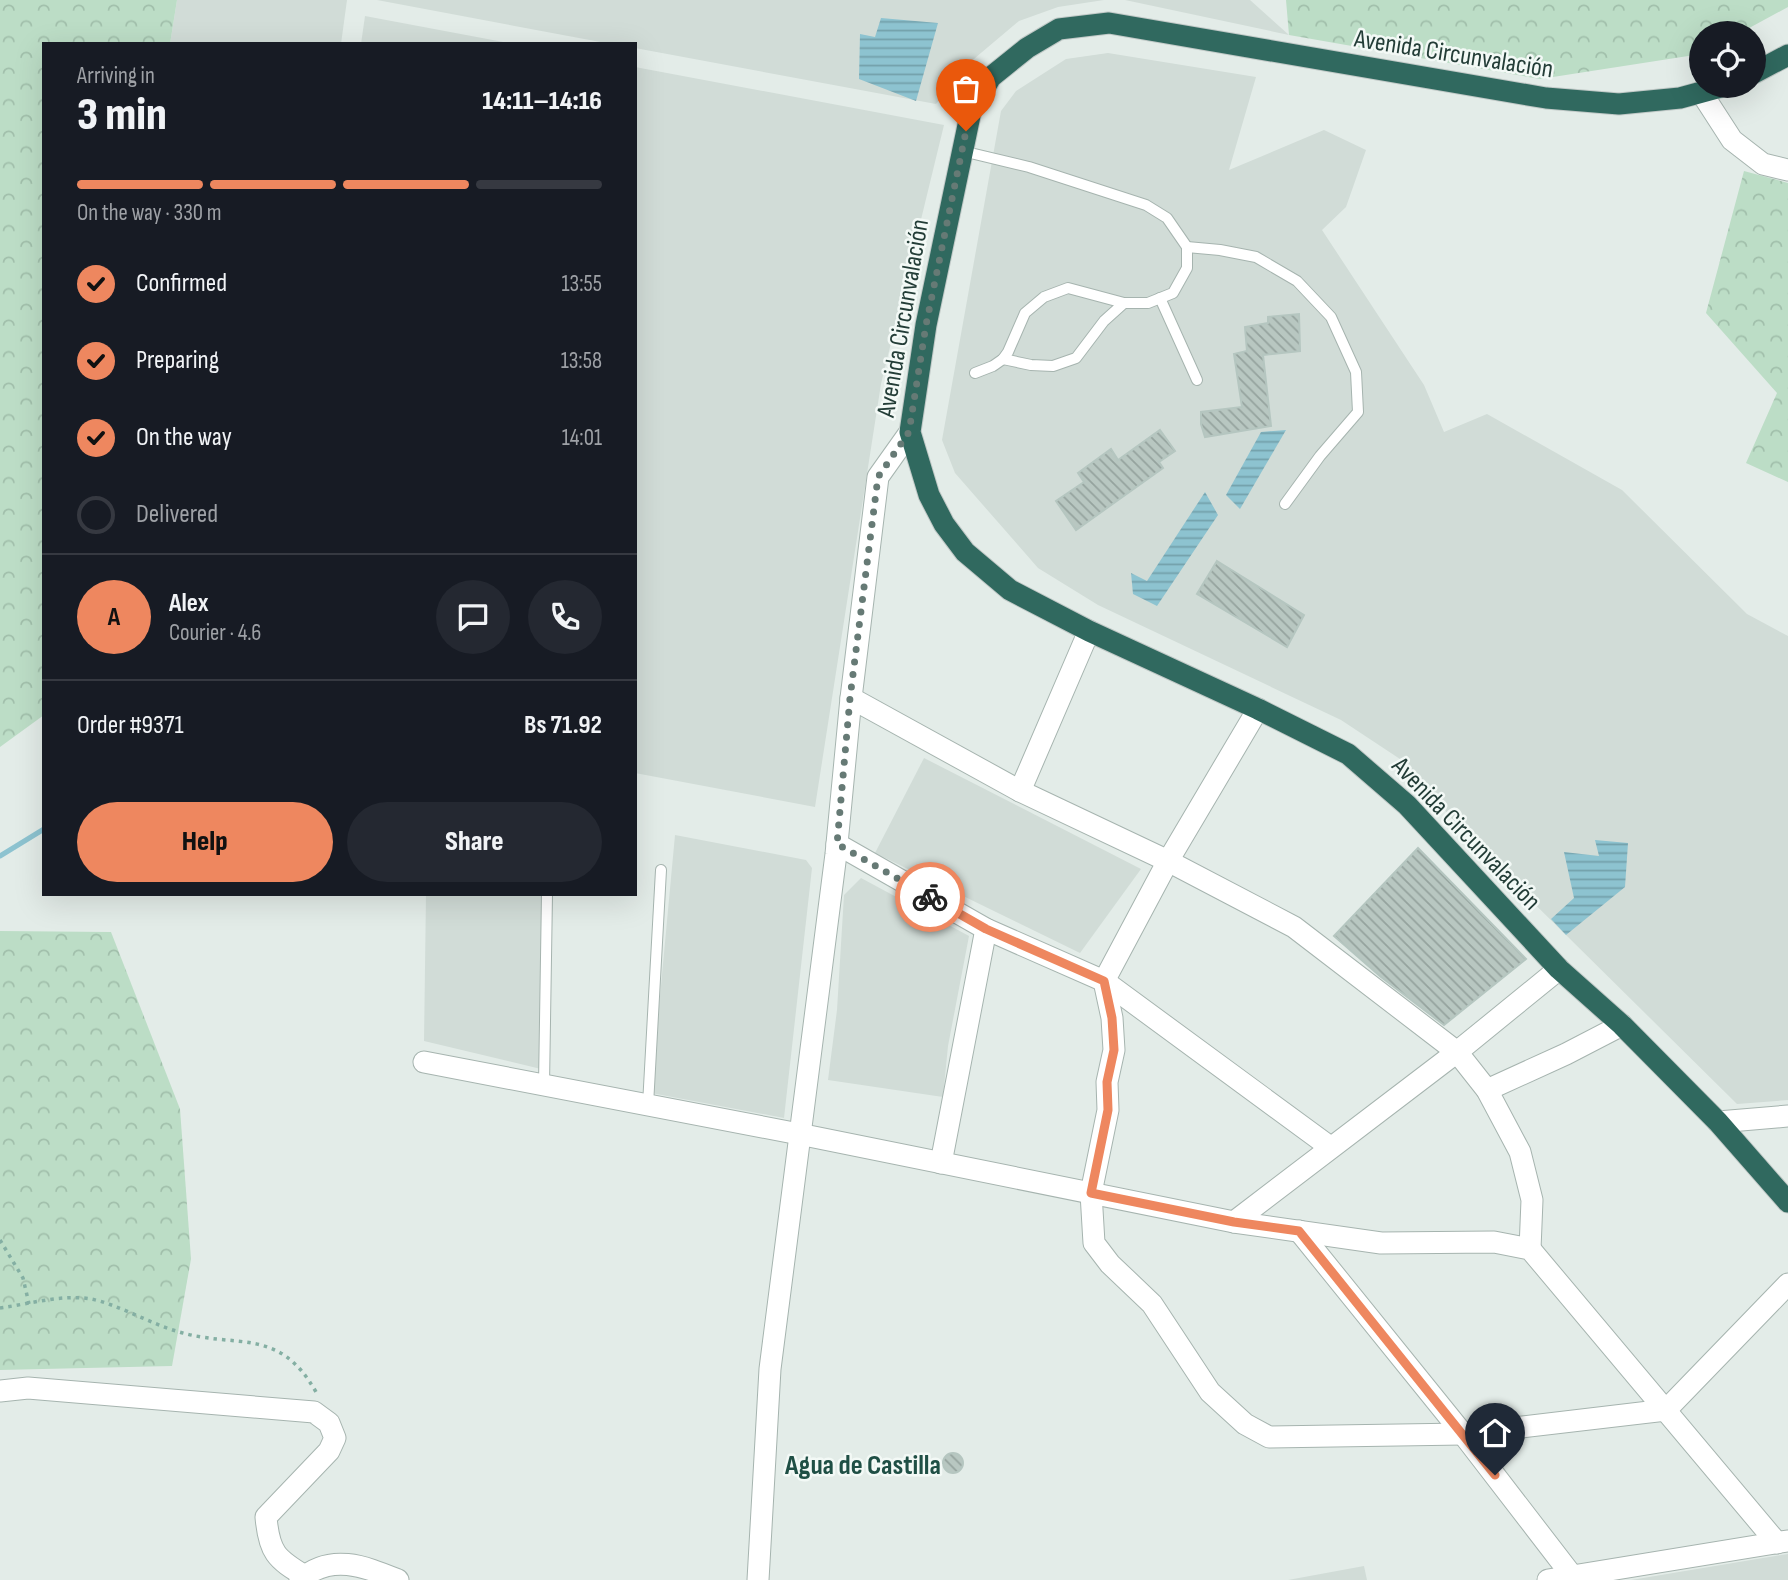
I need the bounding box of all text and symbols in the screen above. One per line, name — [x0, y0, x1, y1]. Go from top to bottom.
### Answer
map controls — [1689, 21, 1766, 98]
button: locate — [1689, 21, 1766, 98]
street label: Avenida Circunvalación — [1351, 23, 1555, 85]
pin — [936, 59, 996, 131]
text: Arriving in — [77, 62, 155, 90]
icon: bag — [947, 70, 985, 108]
text: 14:11–14:16 — [482, 86, 602, 117]
text: 3 min — [77, 88, 167, 143]
text: On the way · 330 m — [77, 199, 222, 227]
street label: Avenida Circunvalación — [871, 217, 936, 421]
icon: check — [77, 265, 115, 303]
text: Confirmed — [136, 268, 227, 299]
text: 13:55 — [562, 270, 602, 298]
icon: check — [77, 342, 115, 380]
text: Preparing — [136, 345, 219, 376]
text: 13:58 — [561, 347, 602, 375]
icon: check — [77, 419, 115, 457]
text: On the way — [136, 422, 232, 453]
text: 14:01 — [562, 424, 602, 452]
text: Delivered — [136, 499, 218, 530]
button: chat — [436, 580, 510, 654]
button: phone — [528, 580, 602, 654]
text: Alex — [169, 588, 209, 619]
text: A — [108, 602, 120, 633]
text: Courier · 4.6 — [169, 619, 261, 647]
text: Order #9371 — [77, 710, 184, 741]
text: Bs 71.92 — [524, 710, 602, 741]
street label: Avenida Circunvalación — [1384, 750, 1547, 917]
button: Help — [77, 802, 333, 882]
button: Share — [347, 802, 602, 882]
courier — [895, 862, 965, 932]
icon: bike — [911, 878, 949, 916]
pin — [1465, 1403, 1525, 1475]
icon: home — [1476, 1414, 1514, 1452]
district label: Agua de Castilla — [784, 1449, 941, 1482]

